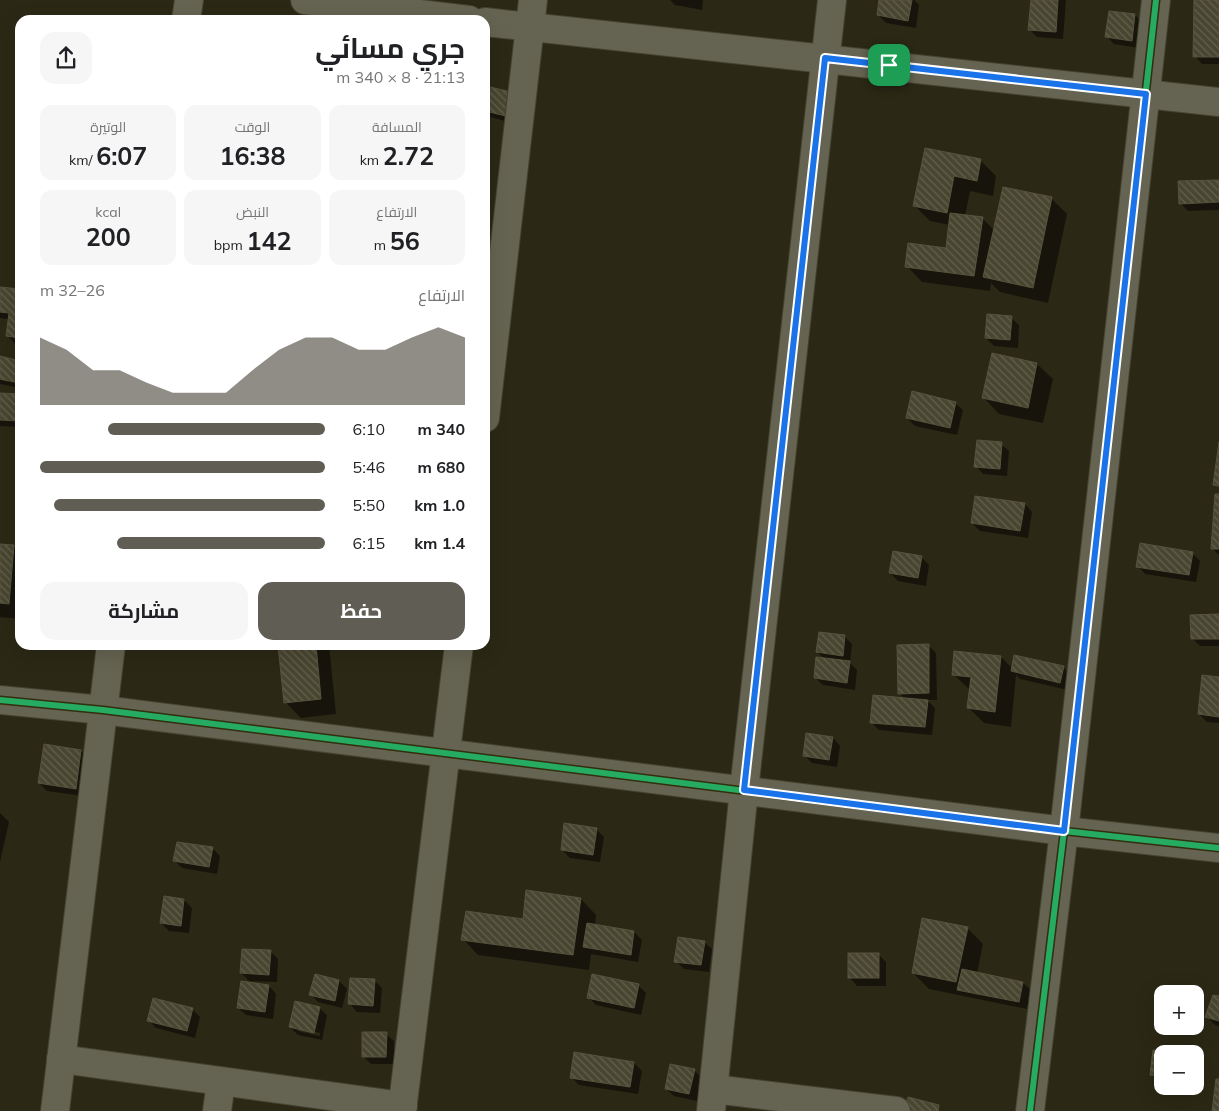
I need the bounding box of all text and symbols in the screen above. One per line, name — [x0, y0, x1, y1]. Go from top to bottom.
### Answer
text: جري مسائي — [315, 30, 465, 65]
button: share — [40, 32, 92, 84]
pin — [868, 44, 910, 86]
icon: arrive — [875, 51, 903, 79]
text: 21:13 · 8 × 340 m — [336, 67, 465, 87]
text: الوتيرة — [90, 118, 126, 136]
text: الوقت — [235, 118, 270, 136]
text: المسافة — [372, 118, 422, 136]
text: 6:07 — [96, 140, 147, 171]
text: 16:38 — [219, 140, 286, 171]
text: 2.72 — [383, 140, 434, 171]
text: /km — [69, 151, 96, 169]
text: km — [360, 151, 383, 169]
text: kcal — [95, 203, 121, 221]
text: النبض — [236, 203, 269, 221]
text: الارتفاع — [376, 203, 417, 221]
text: 200 — [86, 221, 131, 252]
text: 142 — [246, 225, 291, 256]
text: 56 — [390, 225, 420, 256]
text: bpm — [214, 236, 246, 254]
text: m — [374, 236, 390, 254]
text: 26–32 m — [40, 280, 105, 300]
text: الارتفاع — [418, 285, 465, 305]
text: 6:10 — [353, 419, 385, 439]
text: 340 m — [417, 419, 465, 439]
text: 5:46 — [353, 457, 385, 477]
text: 680 m — [417, 457, 465, 477]
text: 5:50 — [353, 495, 385, 515]
text: 1.0 km — [414, 495, 465, 515]
text: 6:15 — [353, 533, 385, 553]
text: 1.4 km — [414, 533, 465, 553]
button: مشاركة — [40, 582, 248, 640]
button: حفظ — [258, 582, 465, 640]
map controls — [1154, 985, 1204, 1095]
button: + — [1154, 985, 1204, 1035]
button: − — [1154, 1045, 1204, 1095]

